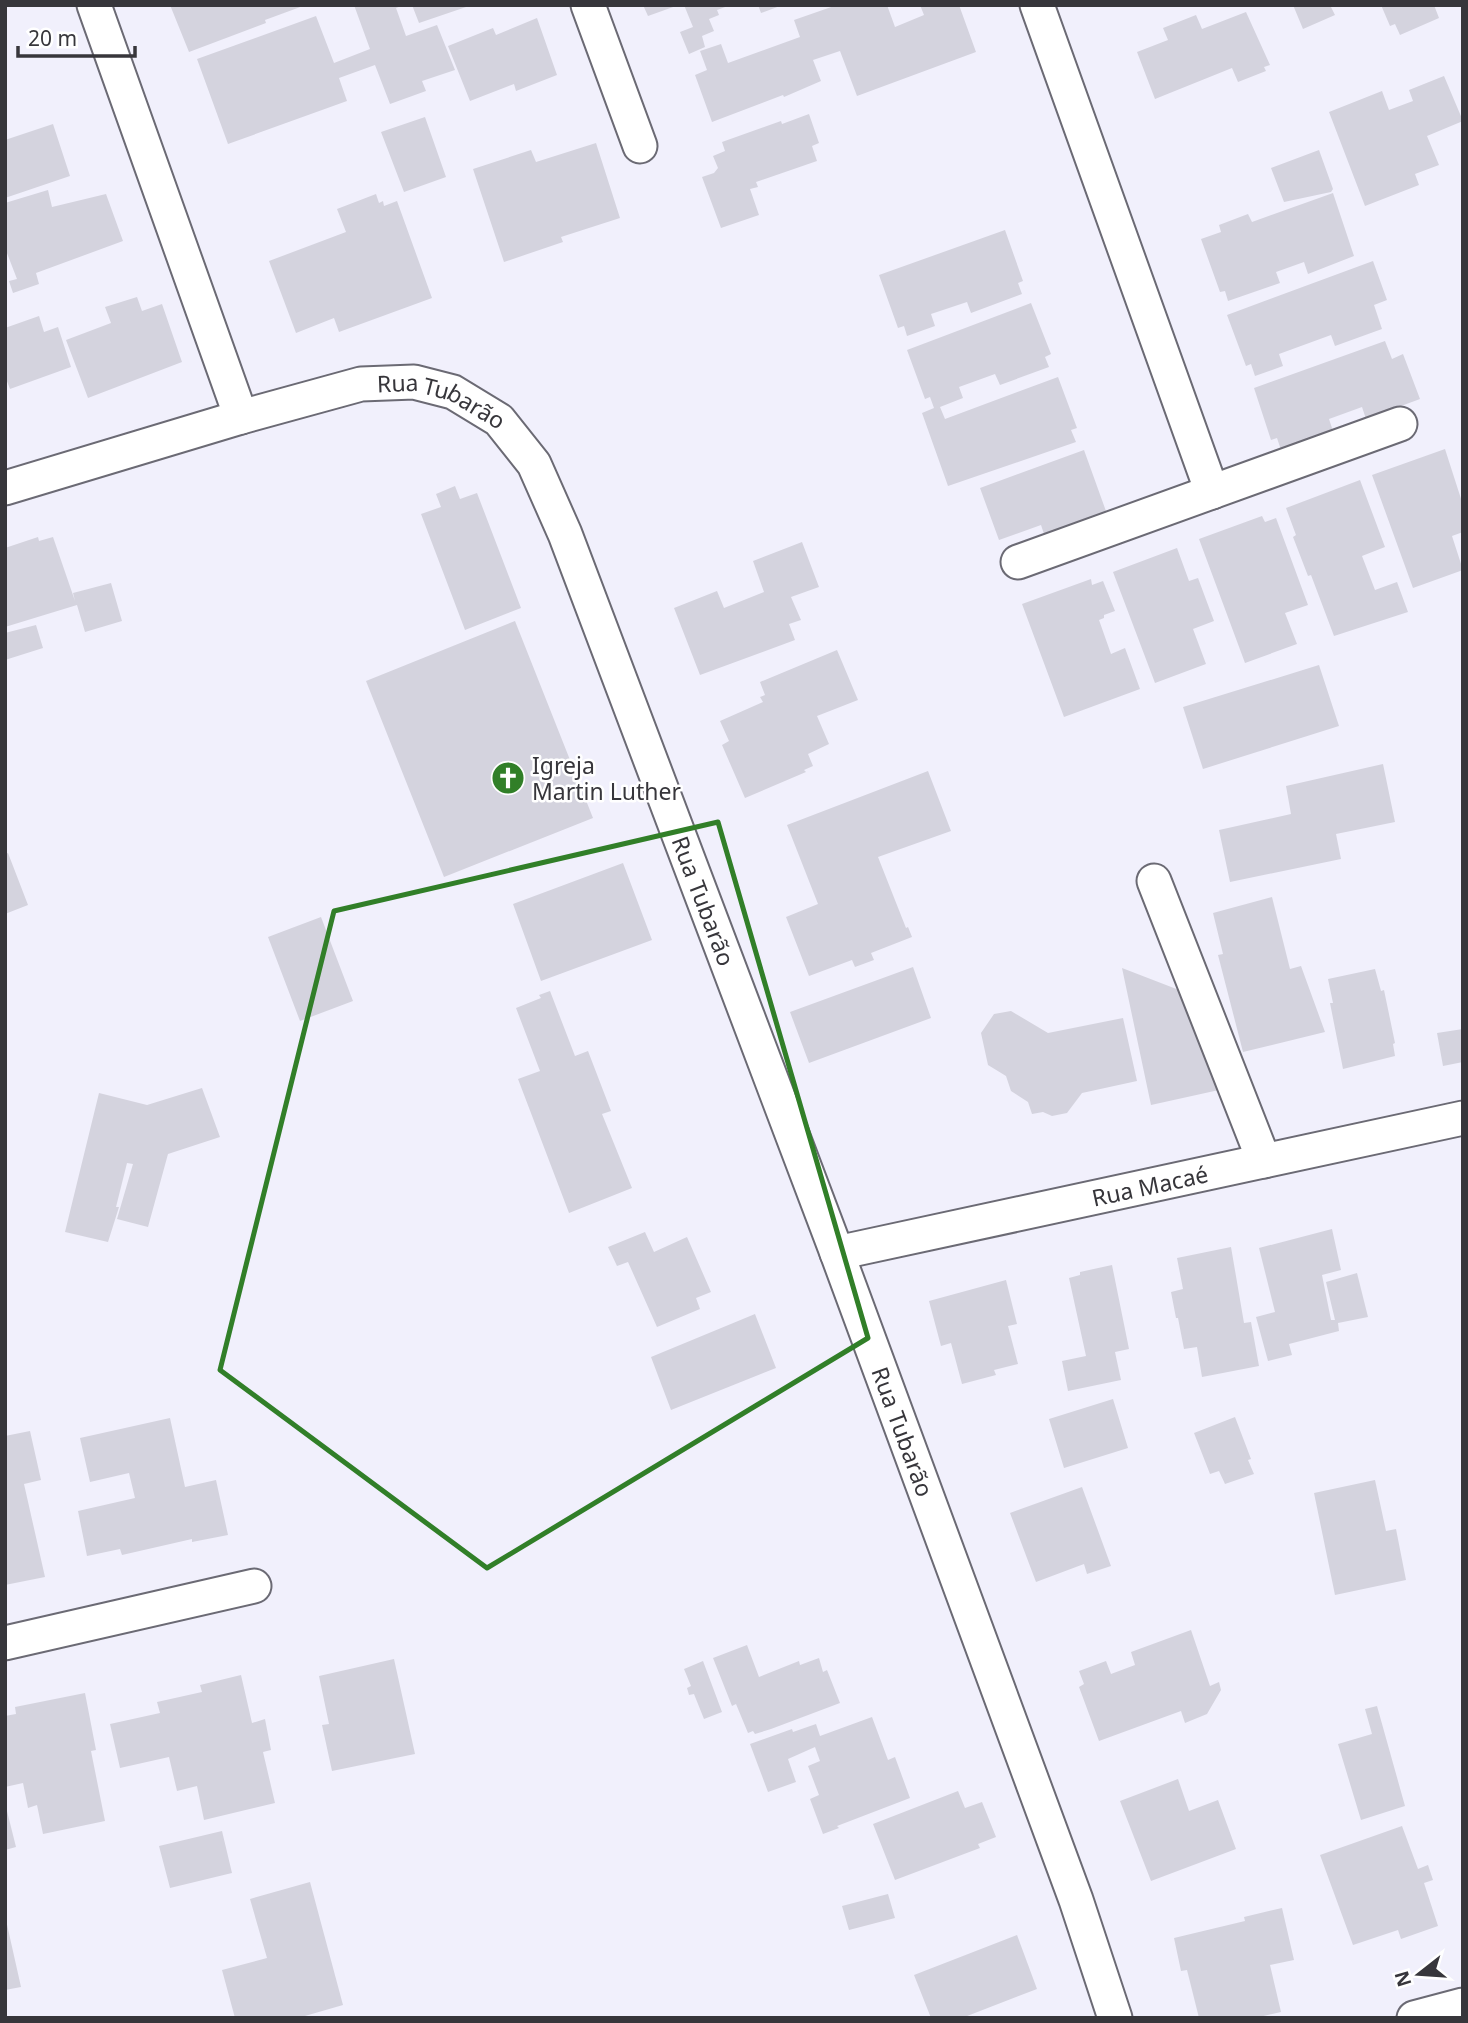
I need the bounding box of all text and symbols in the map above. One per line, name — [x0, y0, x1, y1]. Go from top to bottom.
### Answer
scale bar — [18, 14, 135, 58]
text: 20 m — [28, 24, 77, 52]
street label: Rua Tubarão — [376, 366, 512, 436]
place label: Igreja Martin Luther — [532, 749, 681, 807]
church icon: Igreja Martin Luther — [489, 759, 527, 797]
street label: Rua Tubarão — [665, 831, 743, 970]
street label: Rua Macaé — [1089, 1157, 1211, 1214]
street label: Rua Tubarão — [864, 1362, 942, 1501]
north arrow — [1384, 1939, 1454, 2009]
text: N — [1388, 1968, 1417, 1990]

